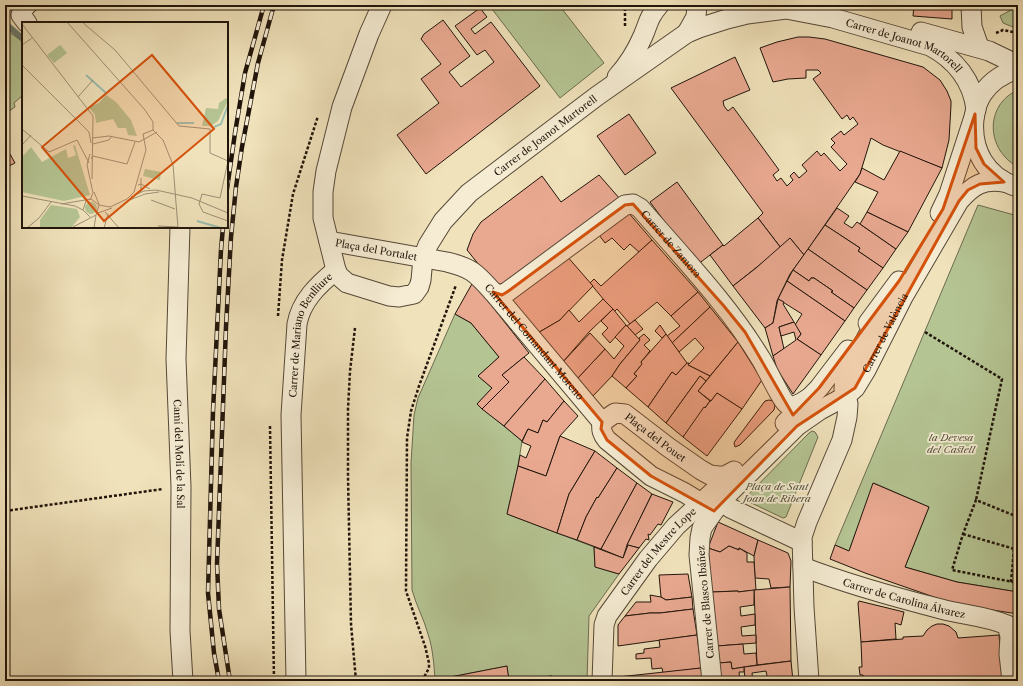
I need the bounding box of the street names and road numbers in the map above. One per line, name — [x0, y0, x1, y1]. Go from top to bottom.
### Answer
street label: Carrer de Joanot Martorell — [844, 16, 965, 75]
street label: Carrer de Joanot Martorell — [491, 92, 600, 179]
street label: Carrer de Zamora — [638, 208, 704, 281]
street label: Plaça del Portalet — [334, 236, 419, 264]
street label: Carrer de Mariano Benlliure — [286, 270, 336, 398]
street label: Carrer del Comandant Moreno — [482, 281, 587, 403]
street label: Carrer de València — [860, 290, 911, 375]
street label: Camí del Molí de la Sal — [171, 399, 187, 509]
street label: Plaça del Pouet — [622, 410, 689, 465]
street label: Carrer del Mestre Lope — [618, 505, 699, 598]
street label: Carrer de Blasco Ibáñez — [694, 545, 717, 659]
street label: Carrer de Carolina Álvarez — [841, 576, 966, 621]

